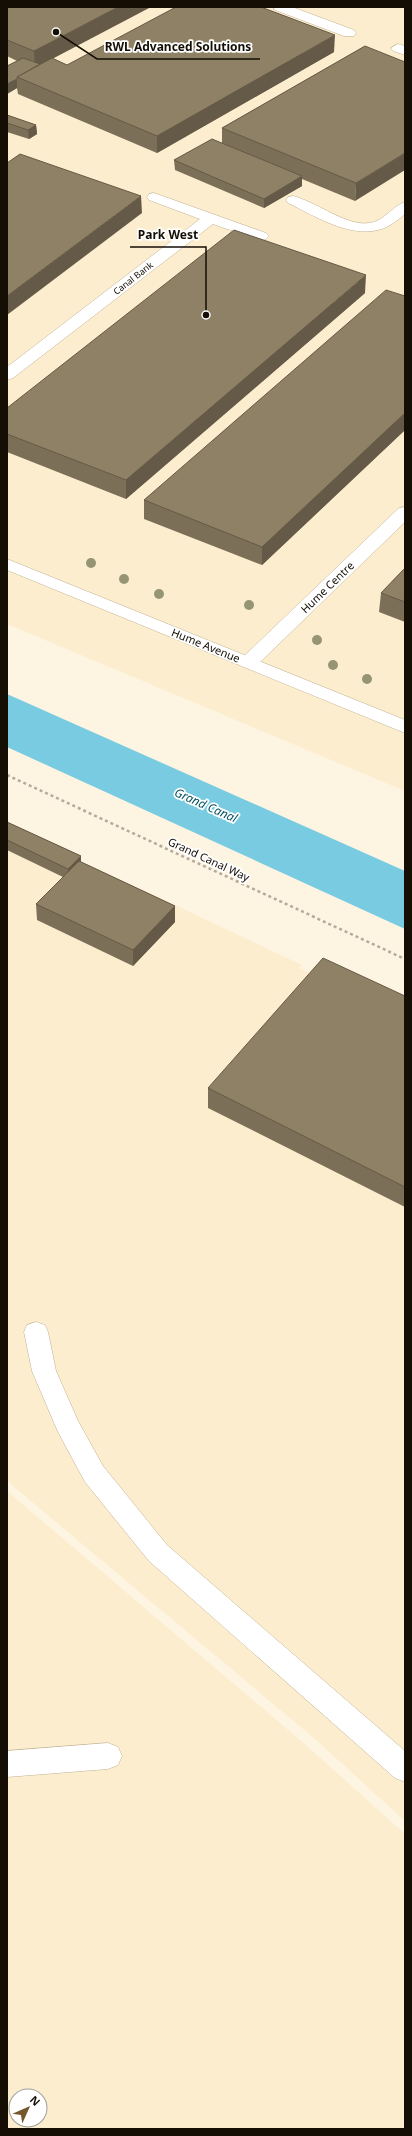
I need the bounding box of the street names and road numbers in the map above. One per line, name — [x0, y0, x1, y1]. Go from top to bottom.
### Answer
street label: Canal Bank — [110, 258, 156, 298]
street label: Hume Centre — [297, 558, 357, 616]
street label: Hume Avenue — [169, 624, 243, 666]
street label: Grand Canal Way — [166, 833, 253, 885]

